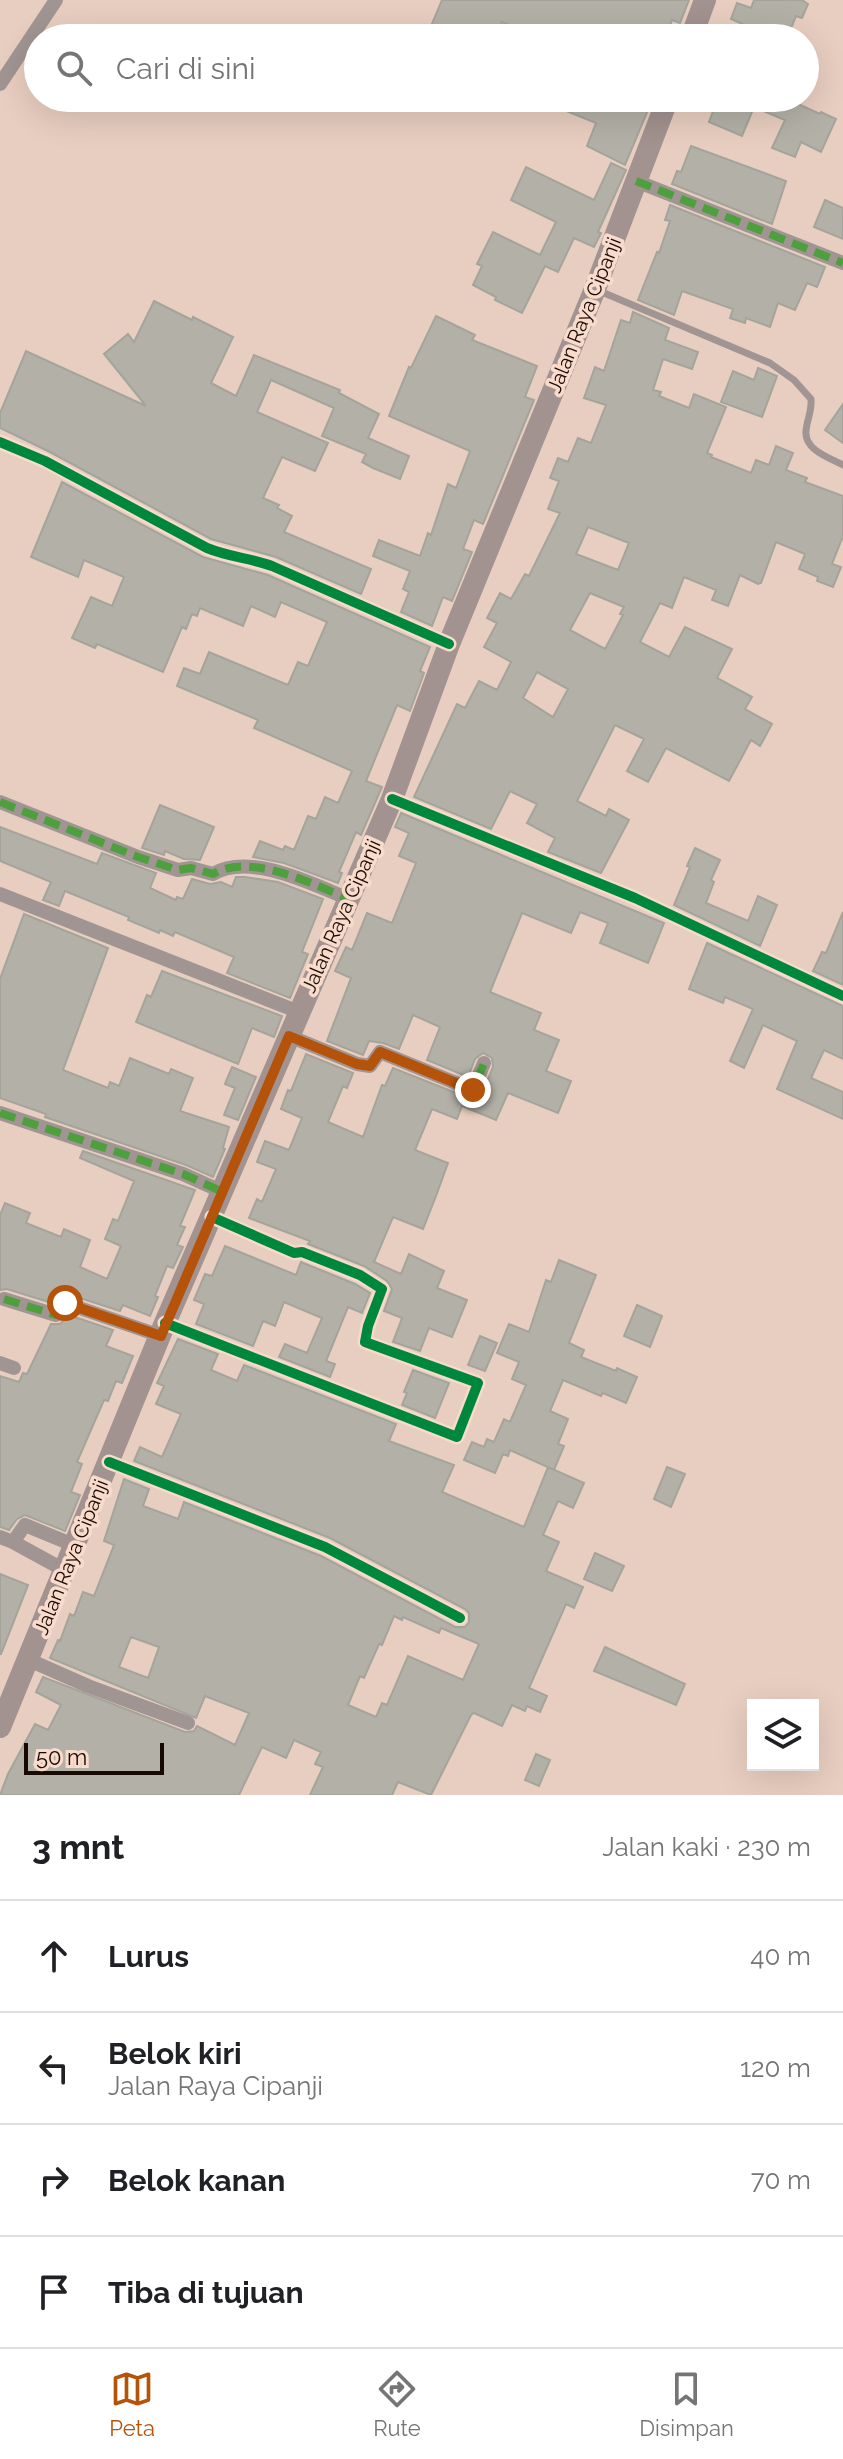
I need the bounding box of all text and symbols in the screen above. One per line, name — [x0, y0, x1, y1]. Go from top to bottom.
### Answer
search box — [24, 24, 819, 112]
icon: search — [52, 46, 96, 90]
text: Cari di sini — [116, 51, 256, 86]
street label: Jalan Raya Cipanji — [542, 234, 626, 396]
street label: Jalan Raya Cipanji — [296, 836, 386, 996]
route end — [455, 1072, 491, 1108]
route start — [47, 1285, 83, 1321]
street label: Jalan Raya Cipanji — [29, 1476, 113, 1638]
map controls — [747, 1699, 819, 1771]
button: layers — [747, 1699, 819, 1771]
scale bar — [24, 1739, 164, 1775]
text: 50 m — [36, 1744, 87, 1770]
text: 3 mnt — [32, 1827, 124, 1867]
text: Jalan kaki · 230 m — [602, 1832, 811, 1862]
icon: ahead — [32, 1934, 76, 1978]
text: Lurus — [108, 1939, 189, 1974]
text: 40 m — [750, 1941, 811, 1971]
text: Belok kiri — [108, 2036, 242, 2071]
icon: left — [32, 2046, 76, 2090]
text: 120 m — [740, 2053, 811, 2083]
text: Jalan Raya Cipanji — [108, 2071, 323, 2101]
icon: right — [32, 2158, 76, 2202]
text: Belok kanan — [108, 2163, 285, 2198]
text: 70 m — [751, 2165, 811, 2195]
icon: arrive — [32, 2270, 76, 2314]
text: Tiba di tujuan — [108, 2275, 304, 2310]
tab: Peta — [109, 2367, 155, 2441]
tab: Rute — [373, 2367, 421, 2441]
tab: Disimpan — [639, 2367, 734, 2441]

